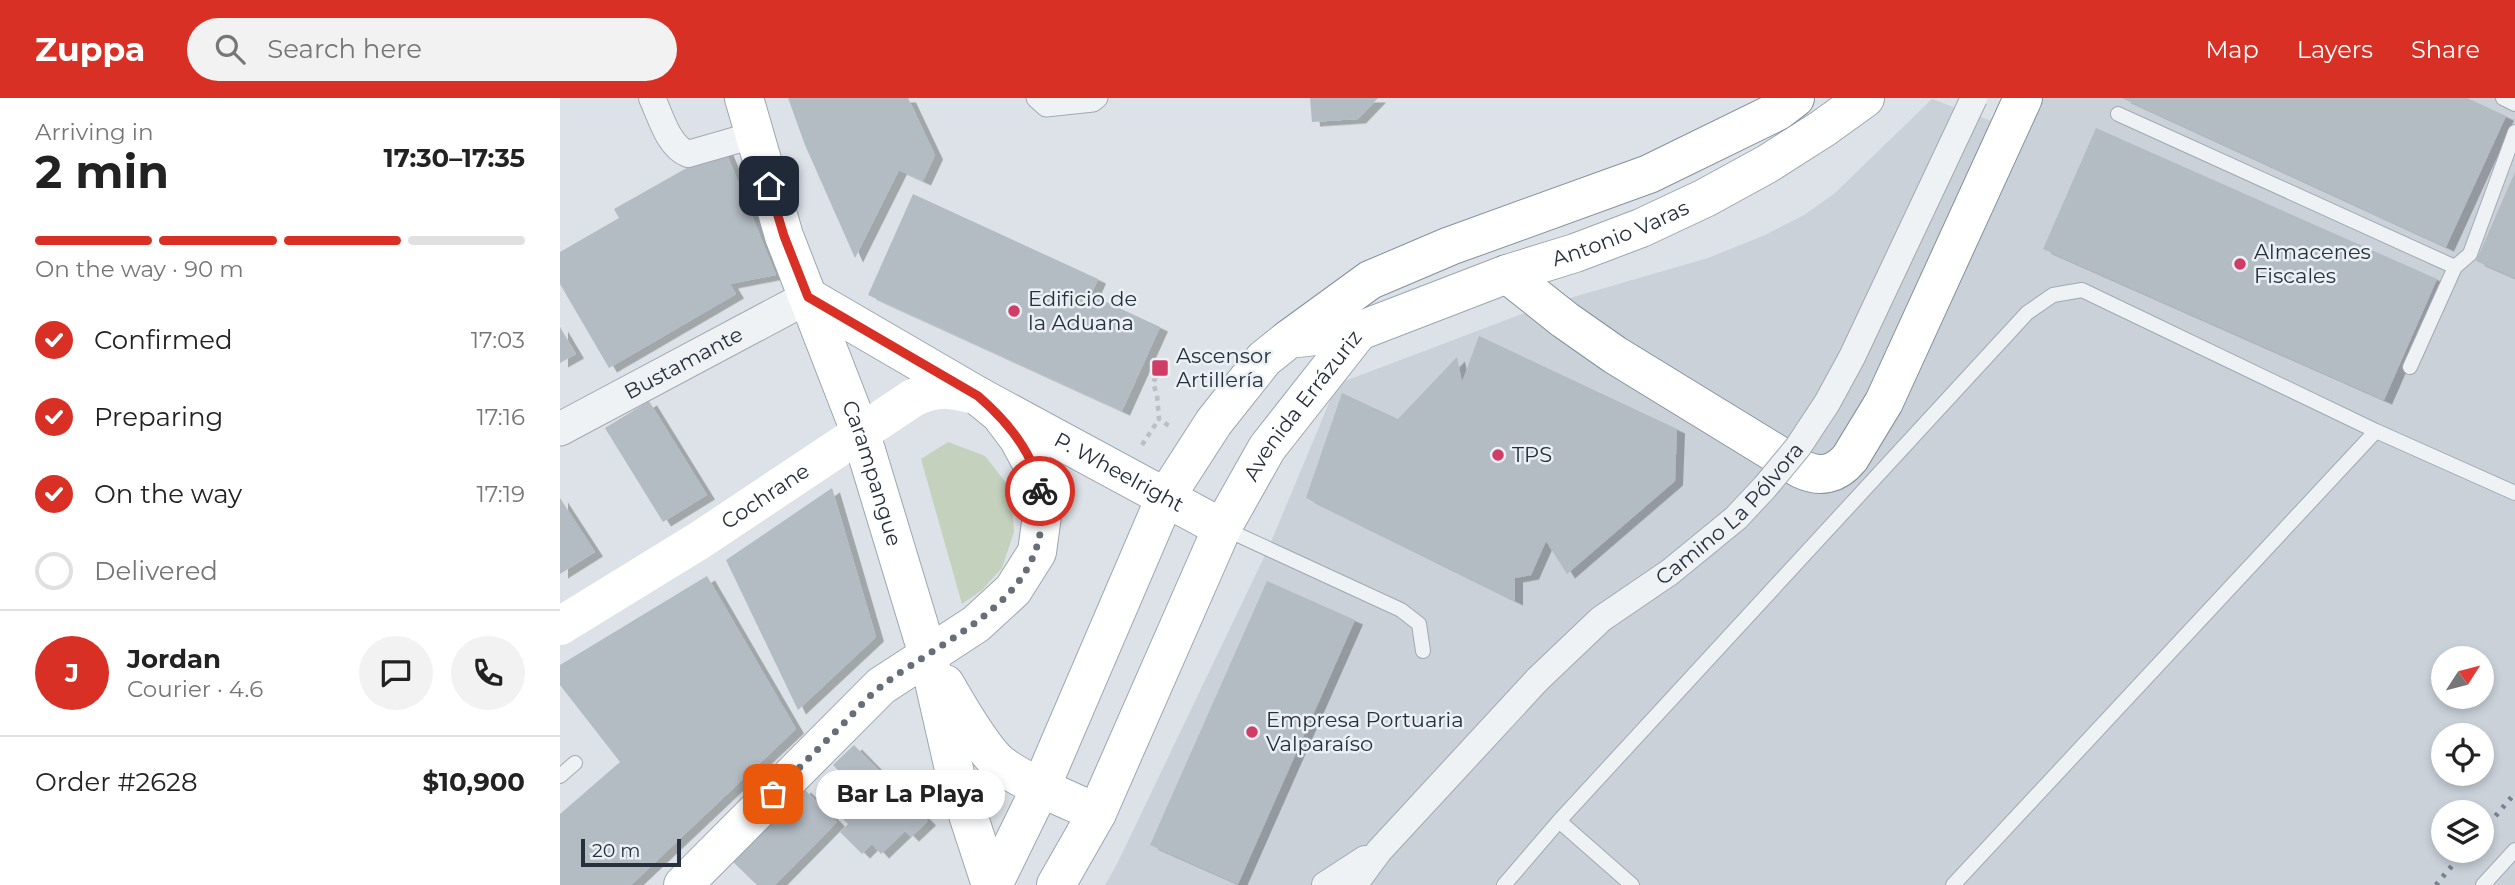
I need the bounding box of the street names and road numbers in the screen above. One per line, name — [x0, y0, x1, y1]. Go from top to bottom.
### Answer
street label: Antonio Varas — [1549, 194, 1693, 271]
street label: Bustamante — [620, 321, 747, 404]
street label: Avenida Errázuriz — [1238, 325, 1367, 485]
street label: Carampangue — [837, 397, 907, 549]
street label: P. Wheelright — [1050, 427, 1188, 517]
street label: Camino La Pólvora — [1651, 437, 1809, 590]
street label: Cochrane — [717, 458, 814, 534]

